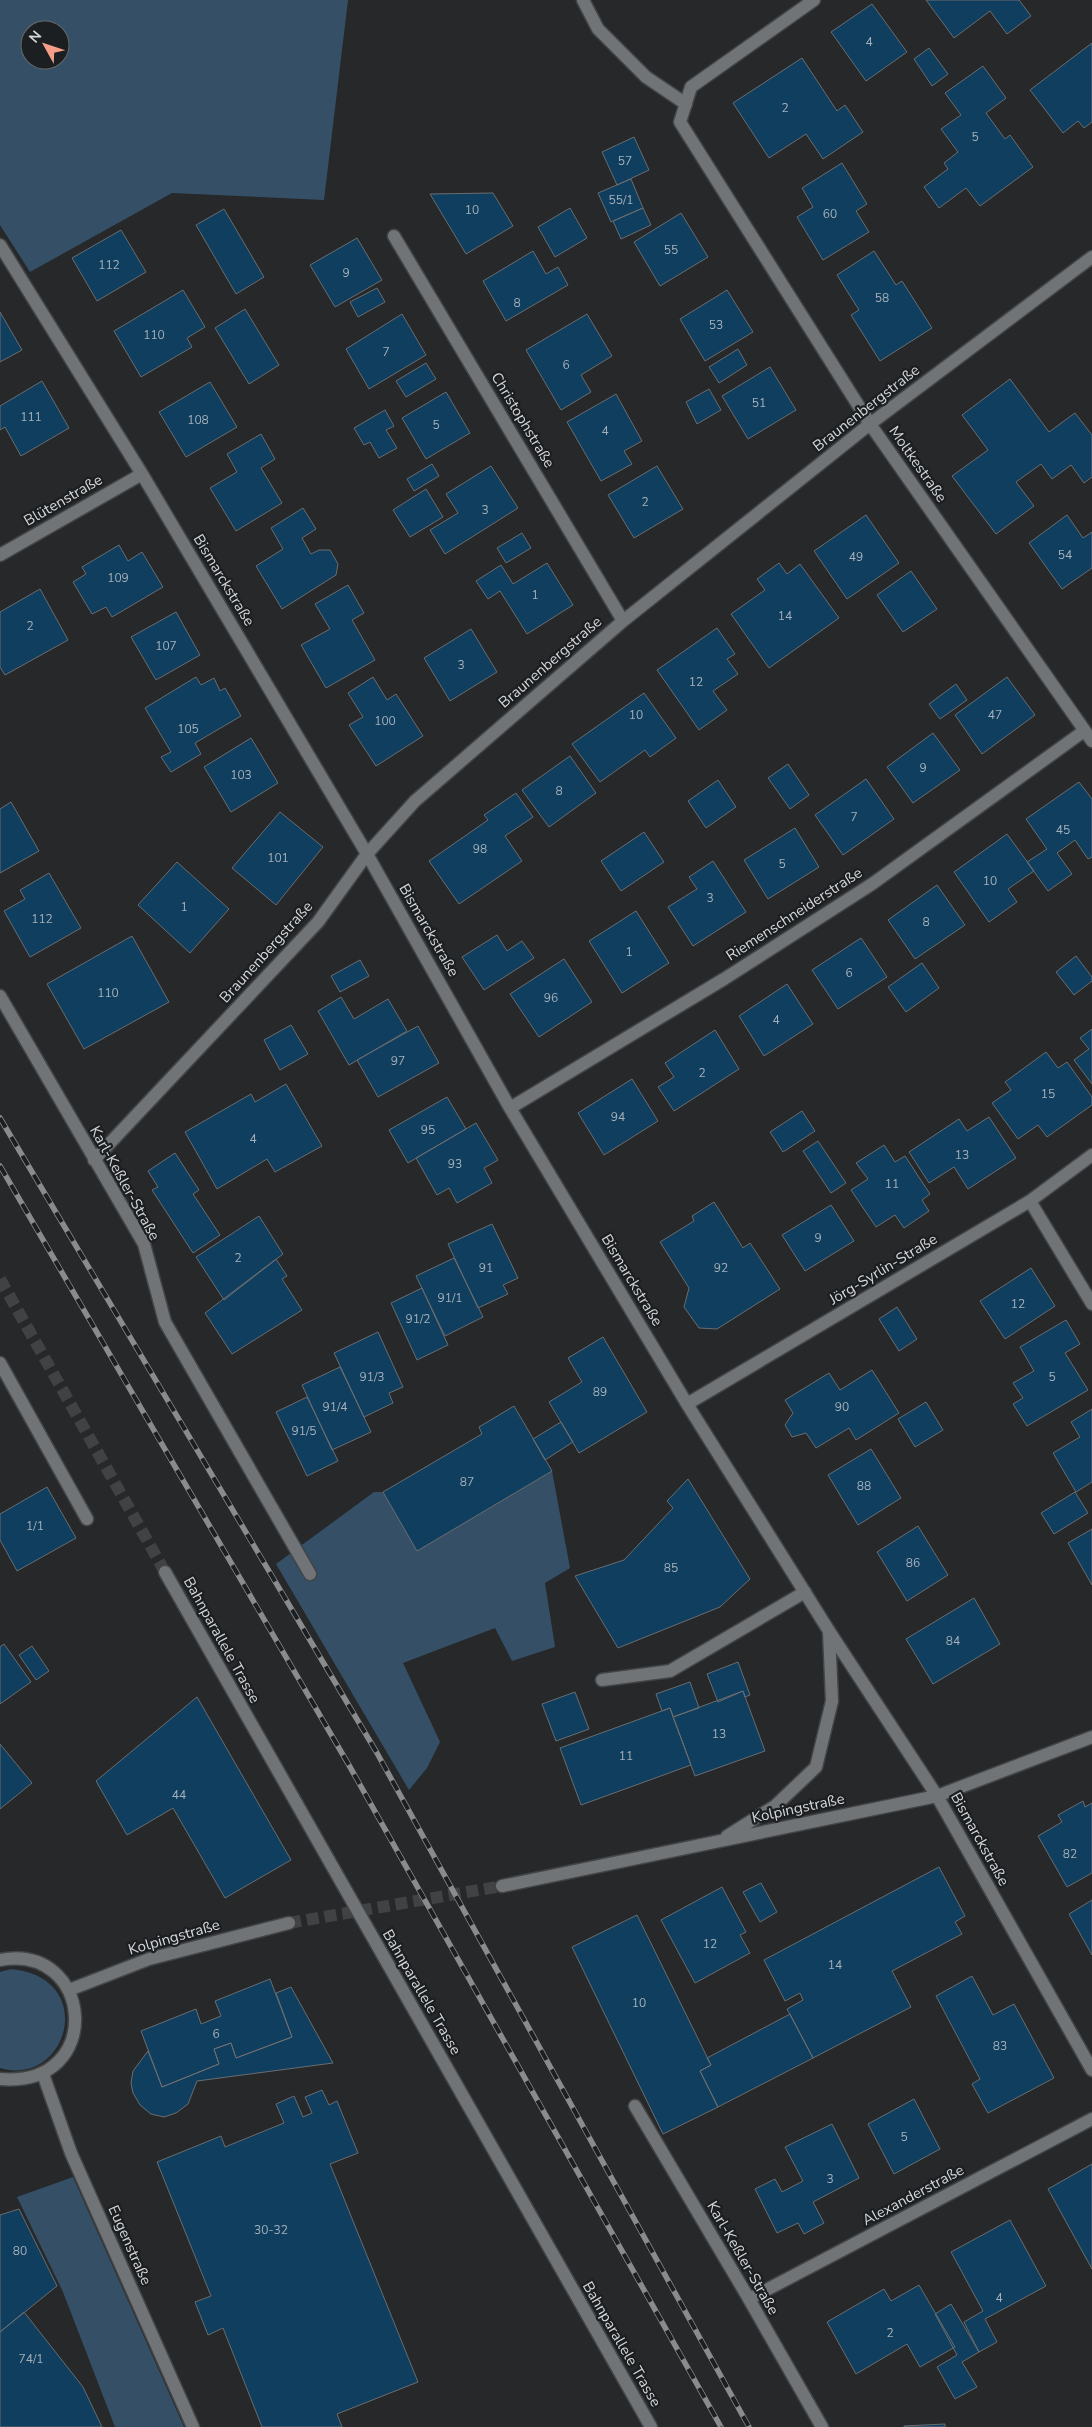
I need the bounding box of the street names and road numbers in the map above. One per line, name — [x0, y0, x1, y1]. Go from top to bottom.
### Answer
street label: Braunenbergstraße — [808, 360, 924, 456]
street label: Christophstraße — [487, 368, 559, 472]
street label: Moltkestraße — [884, 422, 952, 506]
street label: Blütenstraße — [20, 469, 106, 531]
street label: Bismarckstraße — [189, 530, 259, 630]
street label: Braunenbergstraße — [494, 612, 606, 712]
street label: Riemenschneiderstraße — [722, 862, 866, 966]
street label: Bismarckstraße — [394, 880, 464, 980]
street label: Braunenbergstraße — [215, 897, 317, 1007]
street label: Karl-Keßler-Straße — [85, 1122, 165, 1244]
street label: Jörg-Syrlin-Straße — [824, 1229, 941, 1310]
street label: Bismarckstraße — [597, 1230, 667, 1330]
street label: Bahnparallele Trasse — [179, 1573, 265, 1707]
street label: Kolpingstraße — [750, 1788, 846, 1828]
street label: Bismarckstraße — [946, 1789, 1014, 1889]
street label: Kolpingstraße — [126, 1914, 222, 1960]
street label: Bahnparallele Trasse — [378, 1926, 466, 2058]
street label: Alexanderstraße — [859, 2160, 967, 2230]
street label: Karl-Keßler-Straße — [702, 2198, 784, 2318]
street label: Eugenstraße — [104, 2202, 156, 2288]
street label: Bahnparallele Trasse — [578, 2278, 666, 2410]

